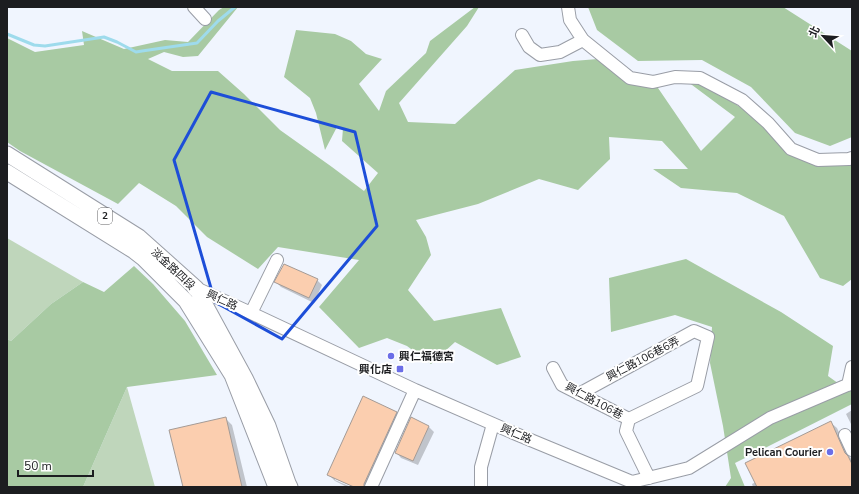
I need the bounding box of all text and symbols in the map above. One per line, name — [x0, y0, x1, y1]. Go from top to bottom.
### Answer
north arrow — [803, 16, 843, 56]
text: 北 — [805, 24, 824, 40]
road number: 2 — [98, 208, 112, 224]
street label: 淡金路四段 — [148, 245, 198, 293]
street label: 興仁路 — [204, 286, 240, 314]
street label: 興仁路106巷6弄 — [604, 333, 682, 385]
place label: 興仁福德宮 — [399, 349, 454, 364]
marker: 興仁福德宮 — [386, 351, 396, 361]
place label: 興化店 — [359, 362, 392, 377]
marker: 興化店 — [395, 364, 405, 374]
street label: 興仁路106巷 — [562, 379, 626, 423]
street label: 興仁路 — [498, 421, 534, 447]
place label: Pelican Courier — [745, 445, 823, 460]
marker: Pelican Courier — [825, 447, 835, 457]
scale bar — [18, 452, 93, 478]
text: 50 m — [24, 458, 52, 474]

